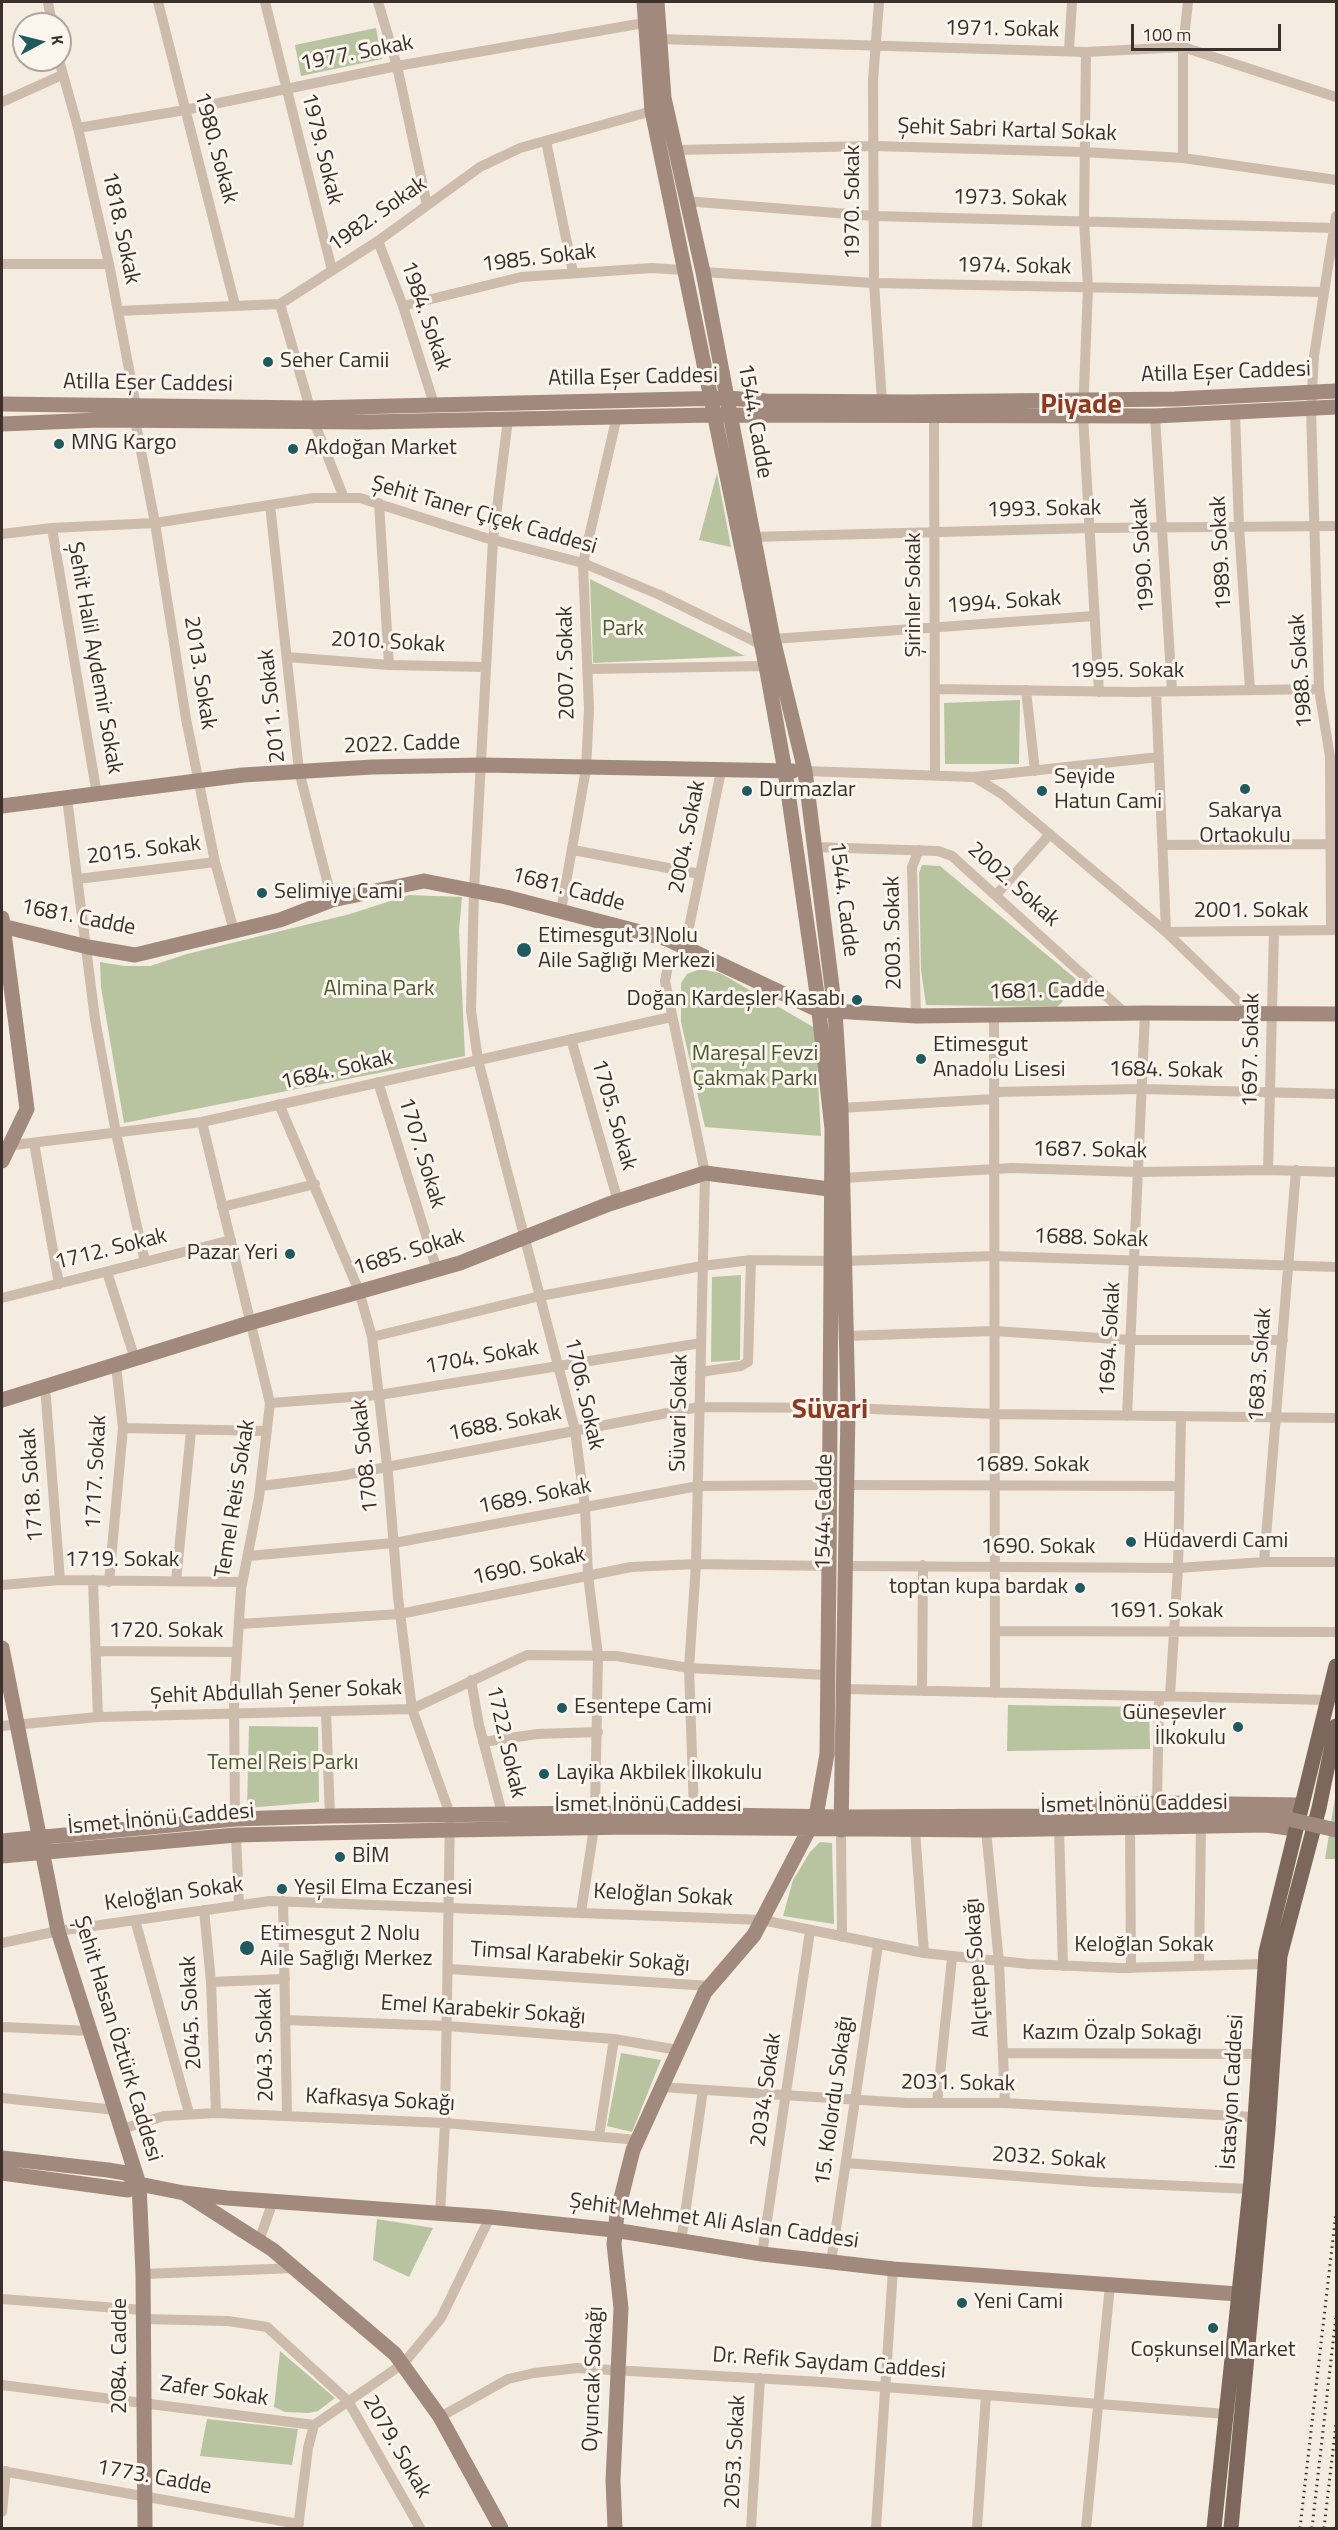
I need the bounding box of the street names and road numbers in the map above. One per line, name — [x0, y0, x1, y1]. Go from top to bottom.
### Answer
street label: 1971. Sokak — [945, 16, 1059, 44]
street label: 1977. Sokak — [298, 30, 416, 78]
street label: 1980. Sokak — [187, 89, 243, 207]
street label: 1979. Sokak — [294, 90, 348, 208]
street label: Şehit Sabri Kartal Sokak — [897, 114, 1117, 148]
street label: 1970. Sokak — [841, 145, 867, 259]
street label: 1818. Sokak — [95, 169, 145, 287]
street label: 1982. Sokak — [324, 171, 432, 259]
street label: 1973. Sokak — [953, 185, 1067, 213]
street label: 1985. Sokak — [481, 239, 597, 279]
street label: 1974. Sokak — [957, 253, 1071, 281]
street label: 1984. Sokak — [394, 258, 456, 374]
street label: Atilla Eşer Caddesi — [1141, 357, 1311, 389]
street label: 1544. Cadde — [731, 361, 777, 481]
street label: Atilla Eşer Caddesi — [548, 363, 718, 393]
street label: Atilla Eşer Caddesi — [63, 369, 233, 399]
street label: Şehit Taner Çiçek Caddesi — [368, 471, 600, 561]
street label: 1989. Sokak — [1206, 495, 1238, 611]
street label: 1993. Sokak — [987, 496, 1101, 524]
street label: 1990. Sokak — [1127, 497, 1161, 613]
street label: Şirinler Sokak — [902, 532, 928, 658]
street label: Şehit Halil Aydemir Sokak — [61, 540, 127, 776]
street label: 1994. Sokak — [946, 586, 1062, 620]
street label: 2007. Sokak — [553, 606, 581, 720]
street label: 1988. Sokak — [1285, 613, 1319, 729]
street label: 2013. Sokak — [177, 614, 221, 732]
street label: 2010. Sokak — [330, 627, 446, 659]
street label: 2011. Sokak — [254, 648, 292, 764]
street label: 1995. Sokak — [1070, 659, 1184, 685]
street label: 2022. Cadde — [343, 730, 461, 760]
street label: 2004. Sokak — [664, 778, 712, 896]
street label: 2015. Sokak — [86, 831, 202, 871]
street label: 2002. Sokak — [962, 837, 1064, 933]
street label: 1544. Cadde — [823, 840, 863, 958]
street label: 1681. Cadde — [508, 862, 628, 918]
street label: 2003. Sokak — [880, 876, 908, 990]
street label: 1681. Cadde — [18, 894, 138, 942]
street label: 2001. Sokak — [1194, 899, 1308, 925]
street label: 1681. Cadde — [989, 978, 1105, 1006]
street label: 1697. Sokak — [1238, 993, 1266, 1107]
street label: 1684. Sokak — [278, 1045, 396, 1097]
street label: 1705. Sokak — [585, 1056, 641, 1174]
street label: 1684. Sokak — [1109, 1057, 1223, 1085]
street label: 1707. Sokak — [392, 1094, 450, 1212]
street label: 1687. Sokak — [1033, 1137, 1147, 1165]
street label: 1712. Sokak — [52, 1223, 170, 1277]
street label: 1685. Sokak — [350, 1224, 468, 1282]
street label: 1688. Sokak — [1033, 1224, 1149, 1254]
street label: 1694. Sokak — [1095, 1281, 1127, 1397]
street label: 1683. Sokak — [1244, 1307, 1278, 1423]
street label: 1704. Sokak — [423, 1335, 541, 1381]
street label: 1706. Sokak — [557, 1335, 609, 1453]
street label: Süvari Sokak — [666, 1354, 694, 1472]
street label: 1708. Sokak — [347, 1398, 385, 1514]
street label: 1688. Sokak — [446, 1400, 564, 1448]
street label: 1717. Sokak — [81, 1414, 113, 1530]
street label: Temel Reis Sokak — [210, 1418, 262, 1580]
street label: 1718. Sokak — [16, 1427, 50, 1543]
street label: 1689. Sokak — [975, 1453, 1089, 1479]
street label: 1544. Cadde — [811, 1454, 839, 1570]
street label: 1689. Sokak — [476, 1473, 594, 1521]
street label: 1690. Sokak — [981, 1535, 1095, 1561]
street label: 1690. Sokak — [470, 1542, 588, 1592]
street label: 1719. Sokak — [65, 1548, 179, 1574]
street label: 1691. Sokak — [1109, 1599, 1223, 1625]
street label: 1720. Sokak — [109, 1619, 223, 1645]
street label: Şehit Abdullah Şener Sokak — [150, 1675, 402, 1711]
street label: 1722. Sokak — [479, 1683, 531, 1801]
street label: İsmet İnönü Caddesi — [1040, 1790, 1228, 1820]
street label: İsmet İnönü Caddesi — [554, 1793, 742, 1819]
street label: İsmet İnönü Caddesi — [67, 1799, 255, 1841]
street label: Keloğlan Sokak — [103, 1872, 245, 1918]
street label: Keloğlan Sokak — [593, 1879, 733, 1913]
street label: Alçıtepe Sokağı — [960, 1897, 996, 2039]
street label: Şehit Hasan Öztürk Caddesi — [67, 1913, 167, 2165]
street label: Keloğlan Sokak — [1074, 1933, 1214, 1959]
street label: Timsal Karabekir Sokağı — [469, 1937, 691, 1979]
street label: 2045. Sokak — [176, 1955, 208, 2071]
street label: 2043. Sokak — [252, 1988, 280, 2102]
street label: Emel Karabekir Sokağı — [380, 1991, 586, 2031]
street label: 15. Kolordu Sokağı — [810, 2014, 860, 2188]
street label: İstasyon Caddesi — [1216, 2014, 1250, 2170]
street label: Kazım Özalp Sokağı — [1022, 2021, 1202, 2047]
street label: 2034. Sokak — [746, 2031, 788, 2149]
street label: 2031. Sokak — [901, 2070, 1015, 2098]
street label: Kafkasya Sokağı — [305, 2084, 455, 2118]
street label: 2032. Sokak — [991, 2142, 1107, 2176]
street label: Şehit Mehmet Ali Aslan Caddesi — [568, 2189, 860, 2255]
street label: 2084. Cadde — [108, 2298, 134, 2414]
street label: Oyuncak Sokağı — [578, 2306, 610, 2452]
street label: Dr. Refik Saydam Caddesi — [712, 2343, 946, 2385]
street label: Zafer Sokak — [158, 2371, 270, 2413]
street label: 2079. Sokak — [356, 2391, 436, 2503]
street label: 2053. Sokak — [720, 2394, 752, 2510]
street label: 1773. Cadde — [94, 2455, 214, 2501]

